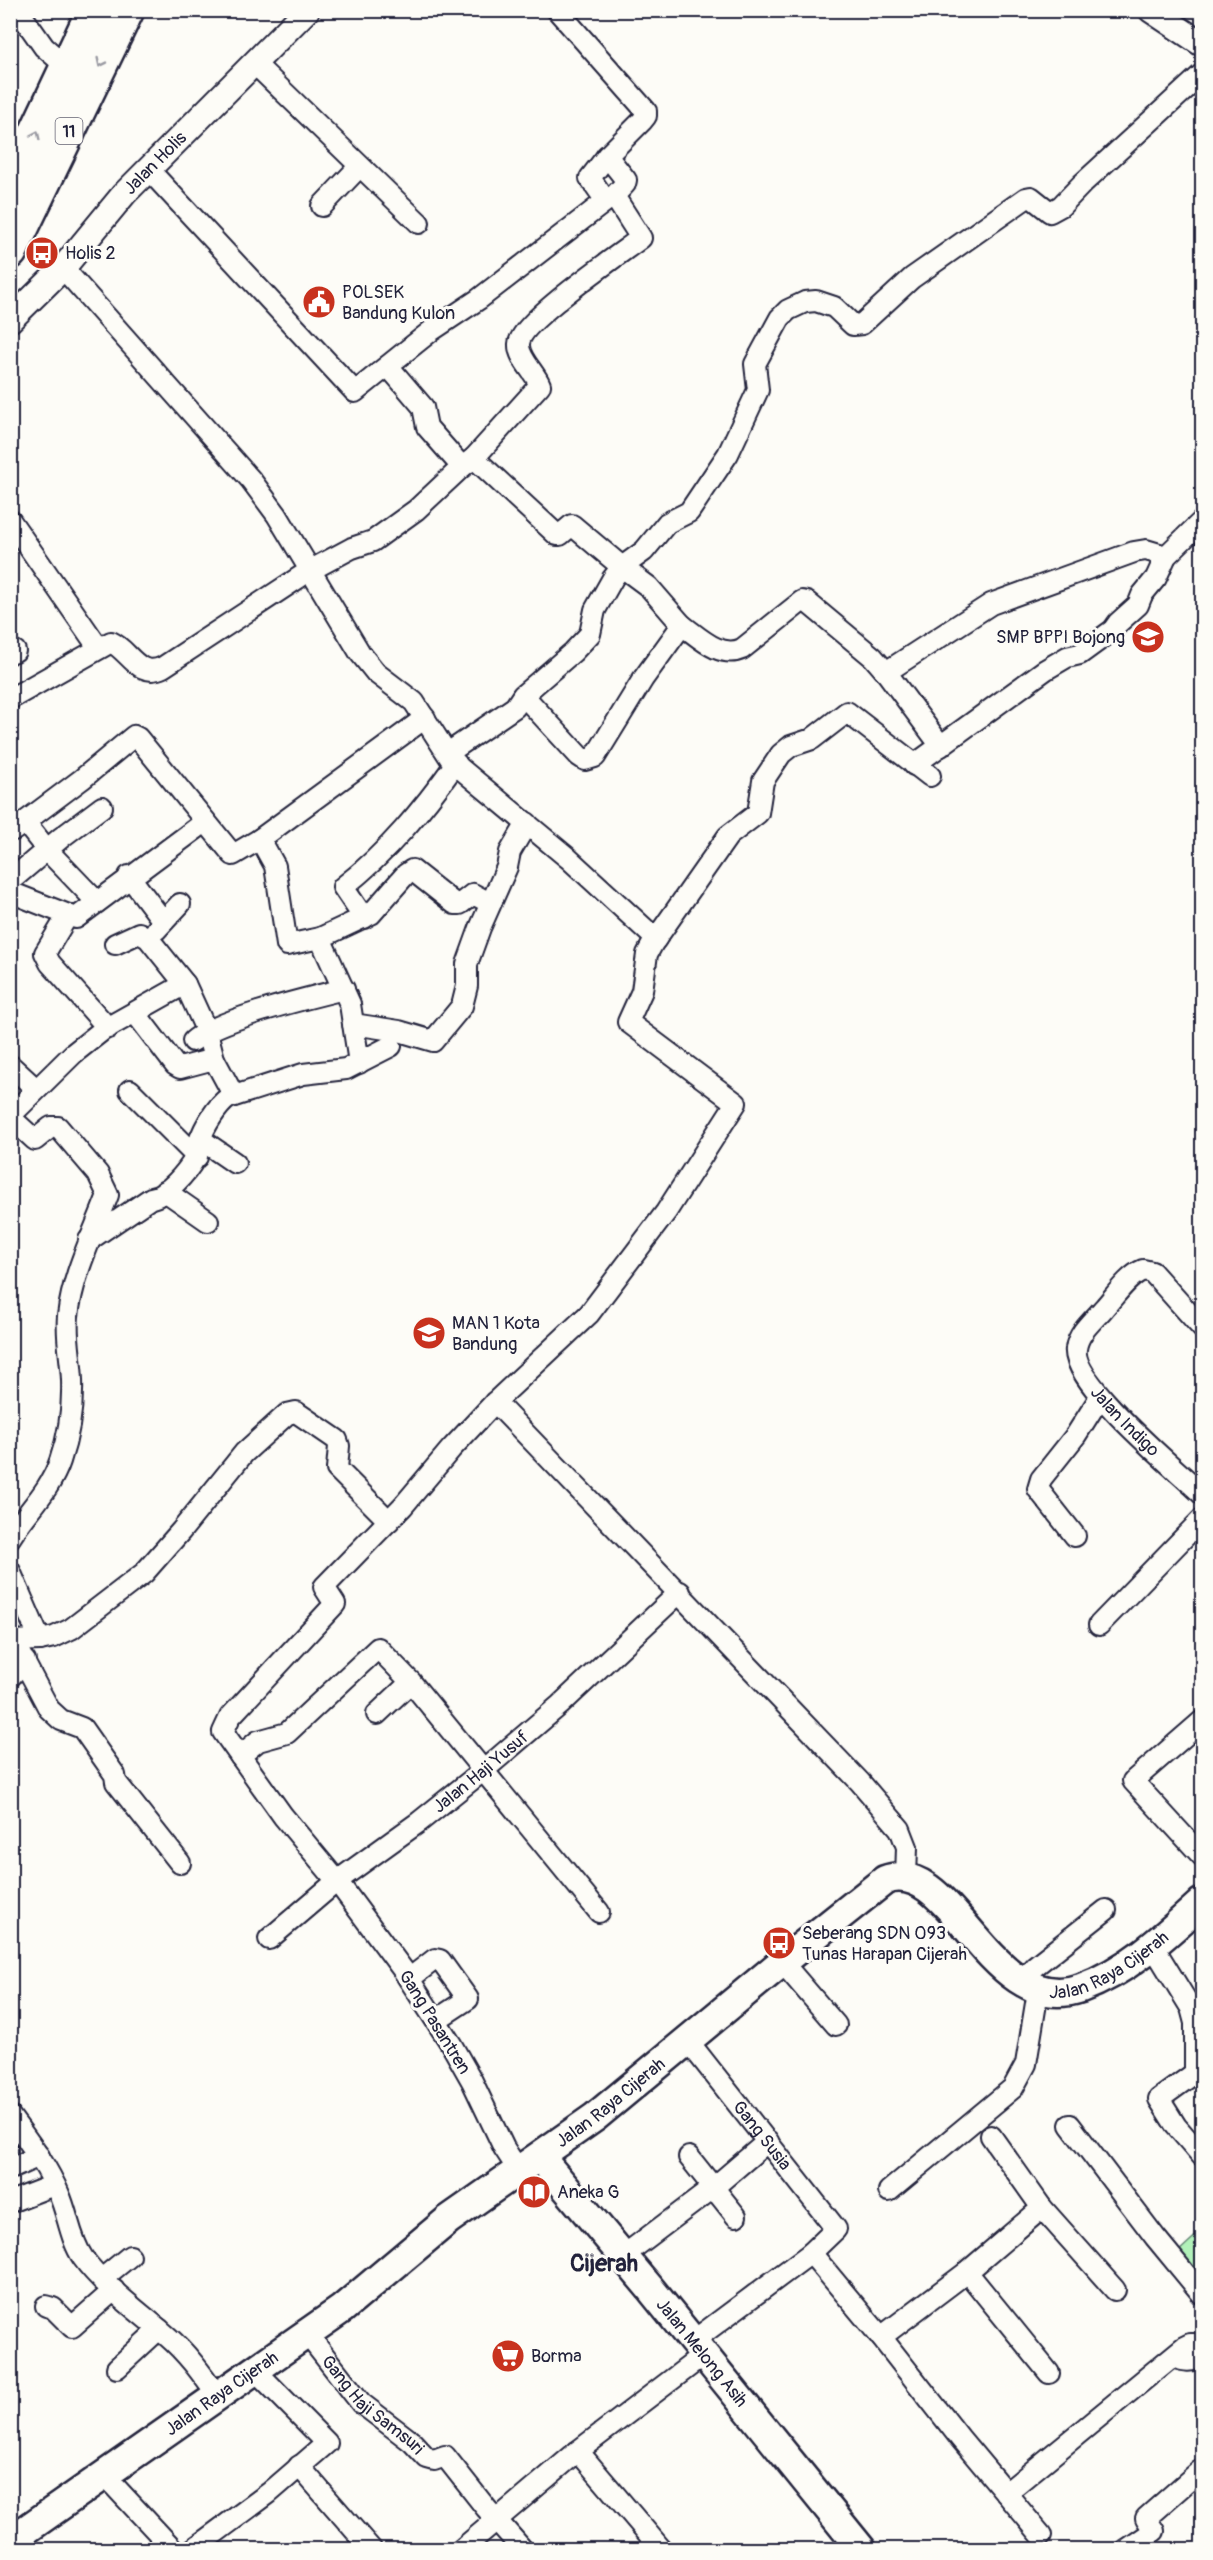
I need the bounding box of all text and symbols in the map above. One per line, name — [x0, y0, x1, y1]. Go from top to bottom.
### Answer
one-way arrow — [97, 57, 109, 68]
road number: 11 — [56, 118, 82, 144]
street label: Jalan Holis — [119, 127, 192, 200]
one-way arrow — [28, 130, 40, 141]
bus stop icon: Holis 2 — [24, 235, 60, 271]
place label: Holis 2 — [65, 242, 116, 265]
place label: POLSEK Bandung Kulon — [342, 281, 455, 325]
public building icon: POLSEK Bandung Kulon — [301, 284, 337, 320]
school or university icon: SMP BPPI Bojong — [1130, 619, 1166, 655]
place label: SMP BPPI Bojong — [996, 626, 1125, 649]
place label: MAN 1 Kota Bandung — [452, 1312, 540, 1356]
school or university icon: MAN 1 Kota Bandung — [411, 1315, 447, 1351]
street label: Jalan Indigo — [1085, 1382, 1164, 1462]
street label: Jalan Haji Yusuf — [428, 1725, 534, 1818]
place label: Seberang SDN 093 Tunas Harapan Cijerah — [802, 1922, 967, 1966]
bus stop icon: Seberang SDN 093 Tunas Harapan Cijerah — [761, 1925, 797, 1961]
street label: Jalan Raya Cijerah — [1048, 1926, 1174, 2004]
street label: Gang Pasantren — [393, 1966, 476, 2079]
street label: Jalan Raya Cijerah — [551, 2053, 670, 2153]
street label: Gang Susia — [727, 2096, 796, 2175]
library icon: Aneka G — [516, 2174, 552, 2210]
place label: Aneka G — [557, 2181, 620, 2204]
district label: Cijerah — [570, 2249, 638, 2278]
street label: Jalan Melong Asih — [651, 2294, 753, 2412]
supermarket icon: Borma — [490, 2338, 526, 2374]
place label: Borma — [531, 2345, 582, 2368]
street label: Jalan Raya Cijerah — [161, 2346, 283, 2441]
street label: Gang Haji Samsuri — [316, 2351, 429, 2460]

